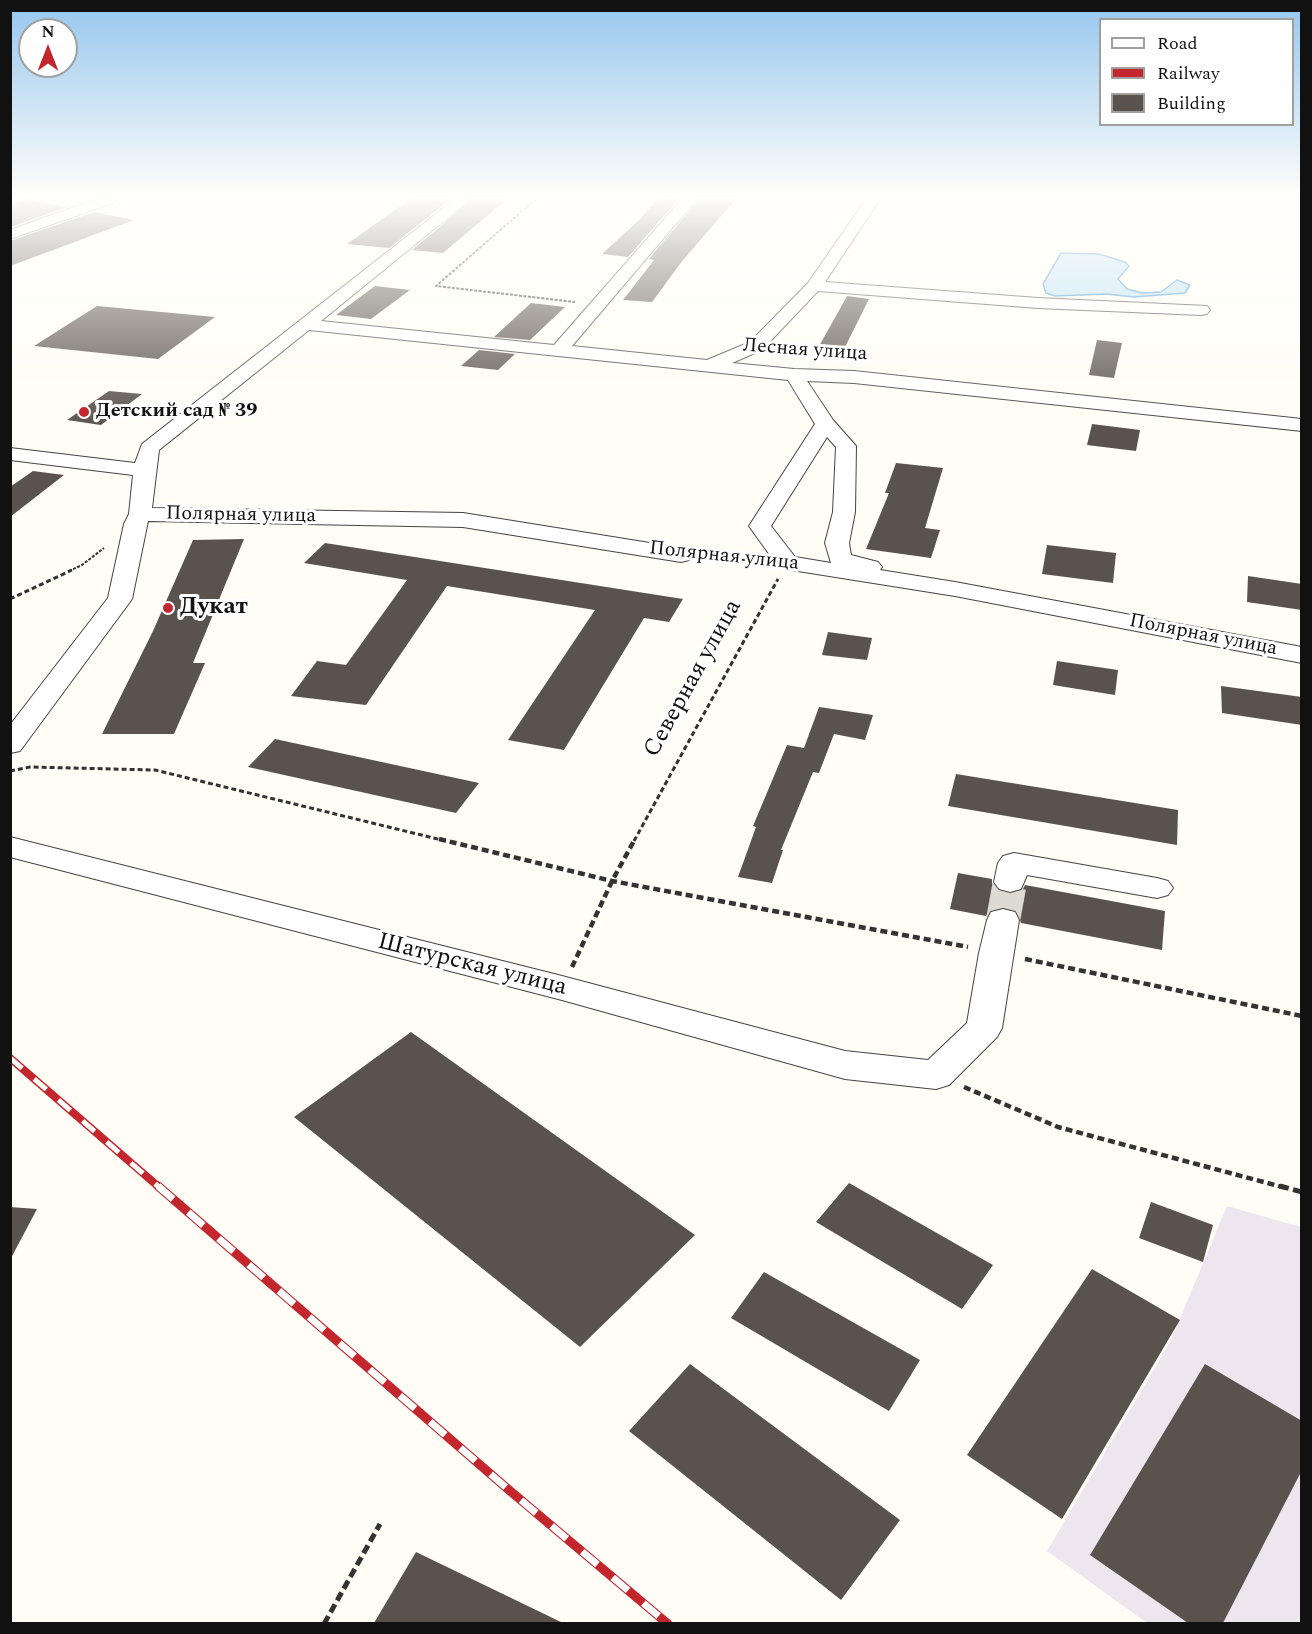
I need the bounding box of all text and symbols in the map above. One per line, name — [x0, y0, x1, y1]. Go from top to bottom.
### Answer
north arrow — [18, 18, 78, 78]
legend — [1099, 18, 1294, 126]
text: N — [41, 20, 55, 44]
text: Road — [1157, 30, 1198, 57]
text: Railway — [1157, 60, 1220, 87]
text: Building — [1157, 90, 1226, 117]
street label: Лесная улица — [742, 335, 868, 367]
place label: Детский сад № 39 — [96, 400, 257, 424]
marker: Детский сад № 39 — [77, 405, 91, 419]
street label: Полярная улица — [166, 503, 316, 529]
street label: Полярная улица — [648, 537, 800, 577]
place label: Дукат — [180, 594, 248, 622]
street label: Северная улица — [639, 595, 749, 763]
marker: Дукат — [161, 601, 175, 615]
street label: Полярная улица — [1127, 610, 1279, 662]
street label: Шатурская улица — [374, 929, 570, 1003]

